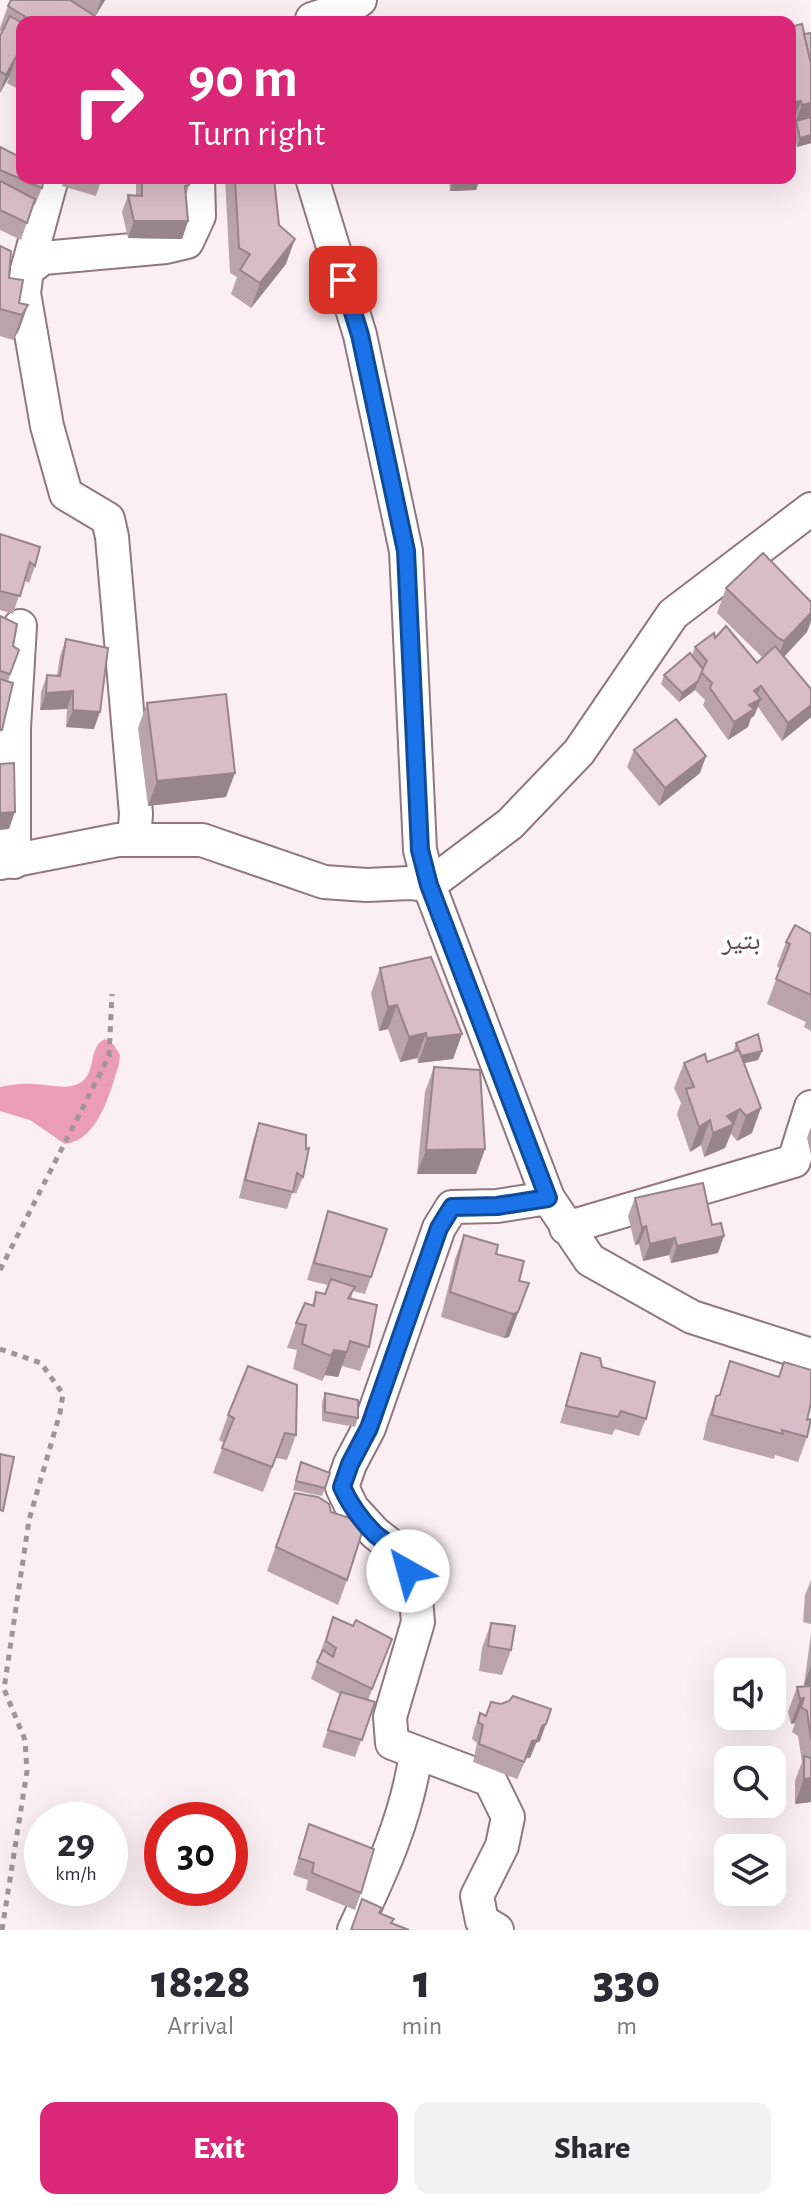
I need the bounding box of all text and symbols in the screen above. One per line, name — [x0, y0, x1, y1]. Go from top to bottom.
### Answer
icon: right — [56, 48, 160, 152]
text: 90 m — [188, 51, 298, 107]
text: Turn right — [188, 116, 325, 152]
pin — [309, 246, 377, 314]
icon: arrive — [321, 258, 365, 302]
district label: بتير — [720, 927, 761, 955]
position arrow — [366, 1529, 450, 1613]
map controls — [714, 1658, 786, 1906]
button: sound — [714, 1658, 786, 1730]
button: search — [714, 1746, 786, 1818]
speed limit sign: 30 — [144, 1802, 248, 1906]
text: 29 — [57, 1824, 95, 1864]
button: layers — [714, 1834, 786, 1906]
text: km/h — [55, 1864, 97, 1884]
text: 18:28 — [151, 1959, 251, 2007]
text: 1 — [413, 1959, 431, 2007]
text: 330 — [593, 1959, 660, 2007]
text: Arrival — [167, 2013, 234, 2039]
text: min — [402, 2013, 442, 2039]
text: m — [616, 2013, 637, 2039]
button: Exit — [40, 2102, 398, 2194]
button: Share — [414, 2102, 771, 2194]

